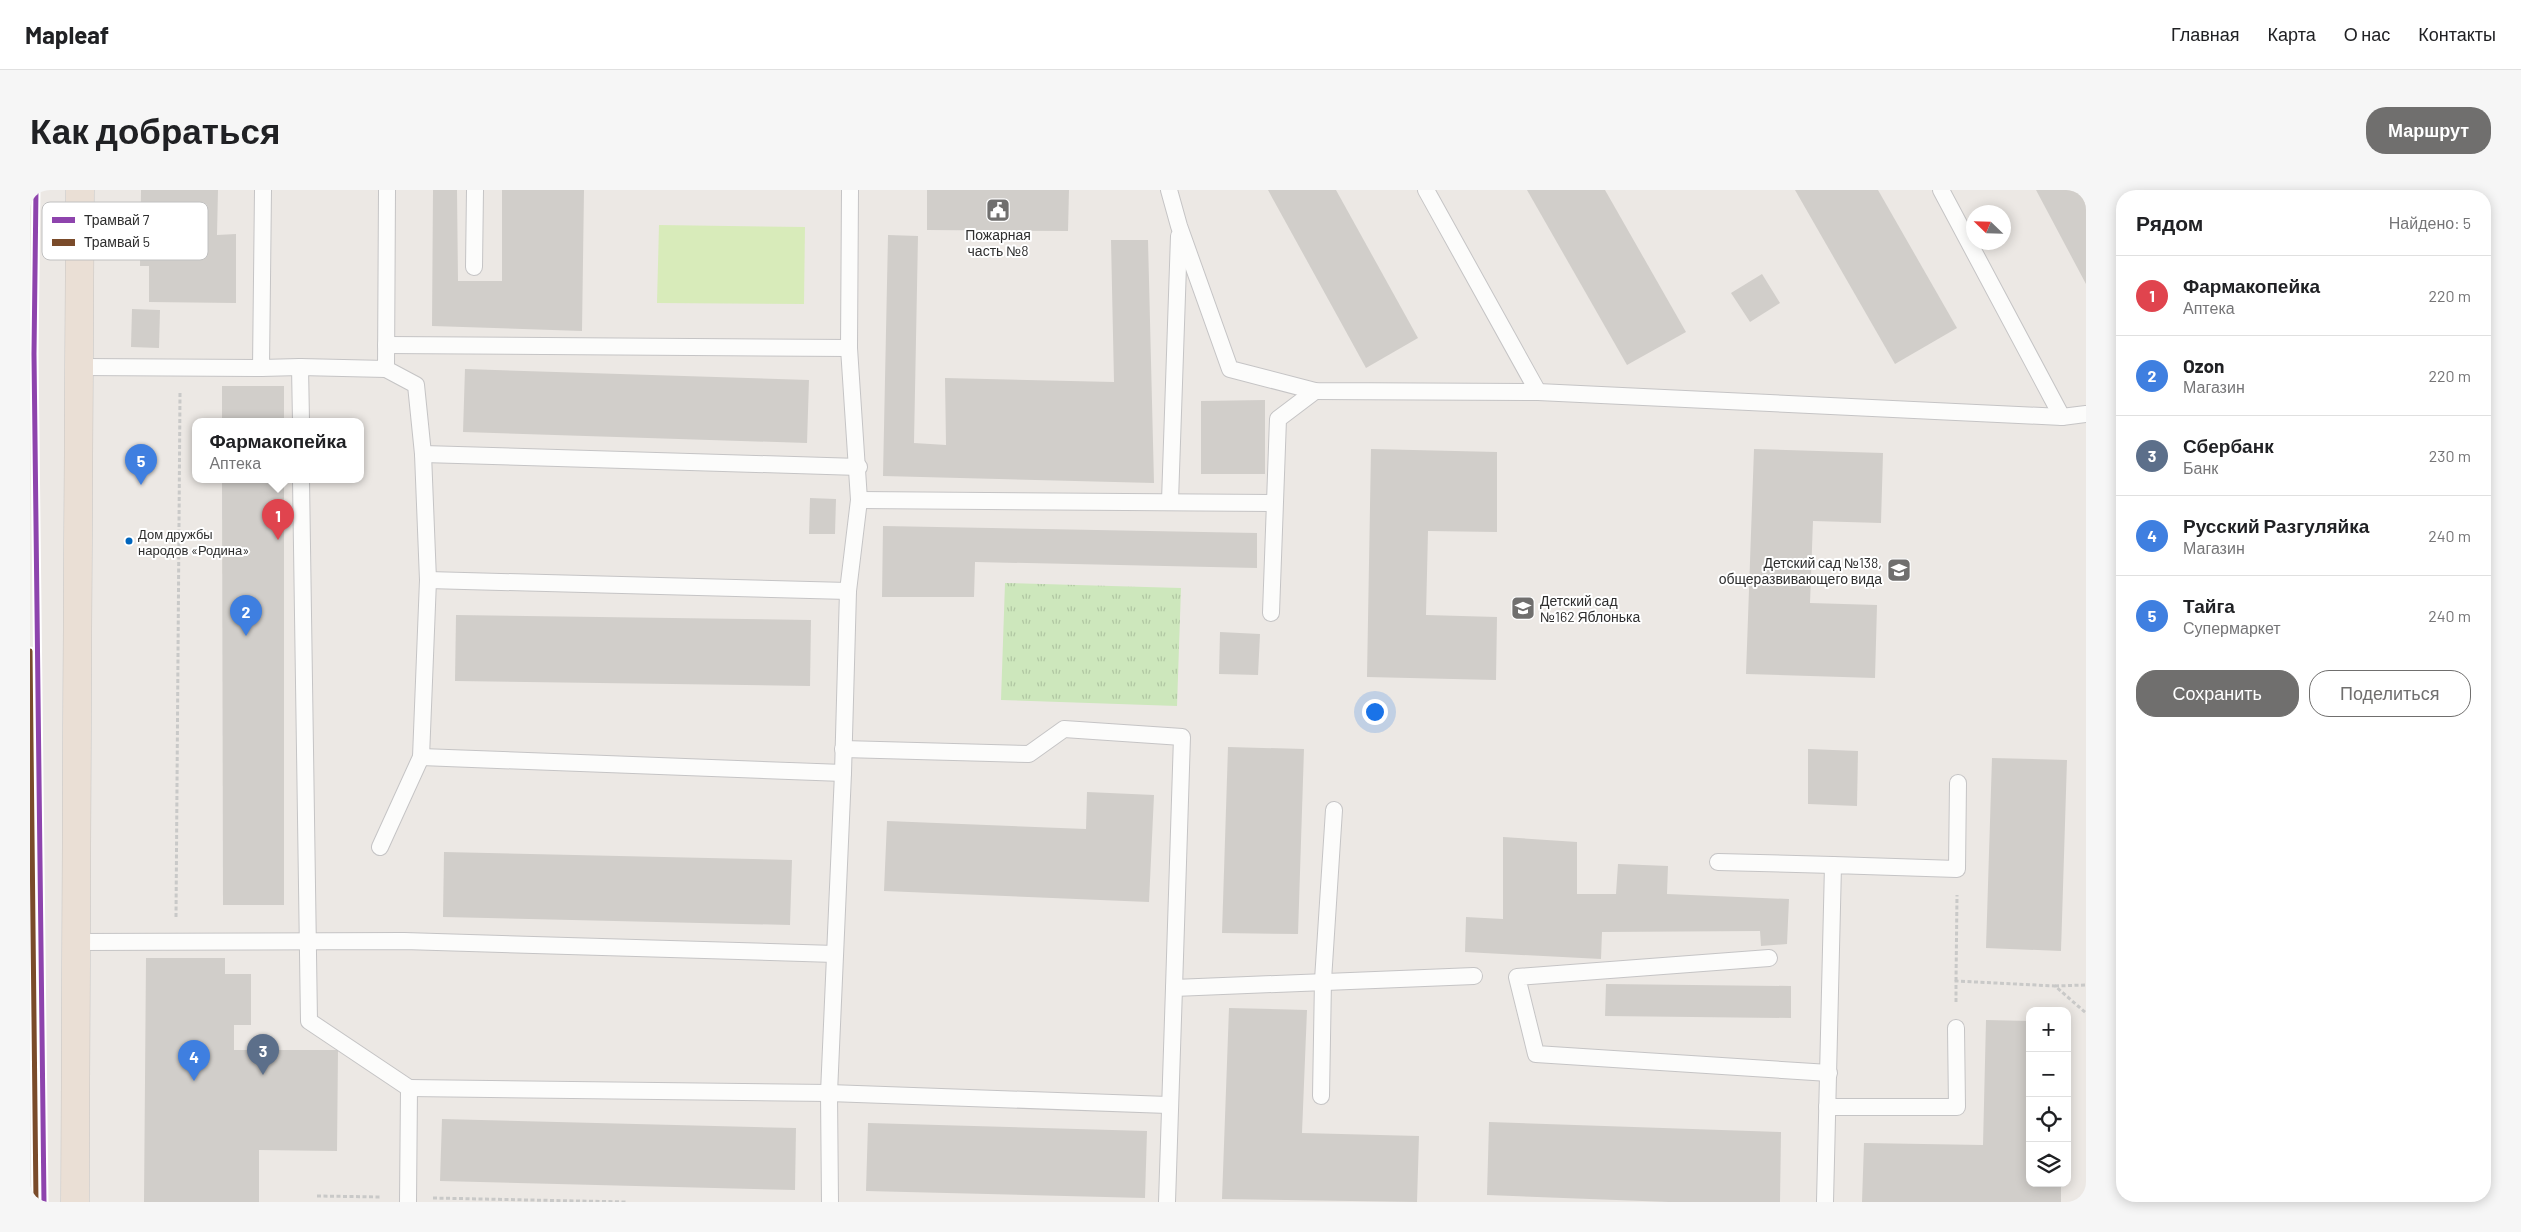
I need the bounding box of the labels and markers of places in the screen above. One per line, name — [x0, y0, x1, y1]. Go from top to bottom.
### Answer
public building icon: Пожарная часть №8 — [985, 197, 1011, 223]
place label: Пожарная часть №8 — [965, 226, 1031, 259]
pin: 5 — [125, 444, 157, 485]
pin: 1 — [262, 499, 294, 540]
place label: Дом дружбы народов «Родина» — [138, 526, 249, 558]
marker: Дом дружбы народов «Родина» — [124, 536, 134, 546]
place label: Детский сад №138, общеразвивающего вида — [1719, 554, 1882, 587]
school or university icon: Детский сад №138, общеразвивающего вида — [1886, 557, 1912, 583]
place label: Детский сад №162 Яблонька — [1540, 592, 1641, 625]
pin: 2 — [230, 595, 262, 636]
school or university icon: Детский сад №162 Яблонька — [1510, 595, 1536, 621]
pin: 3 — [247, 1034, 279, 1075]
pin: 4 — [178, 1040, 210, 1081]

